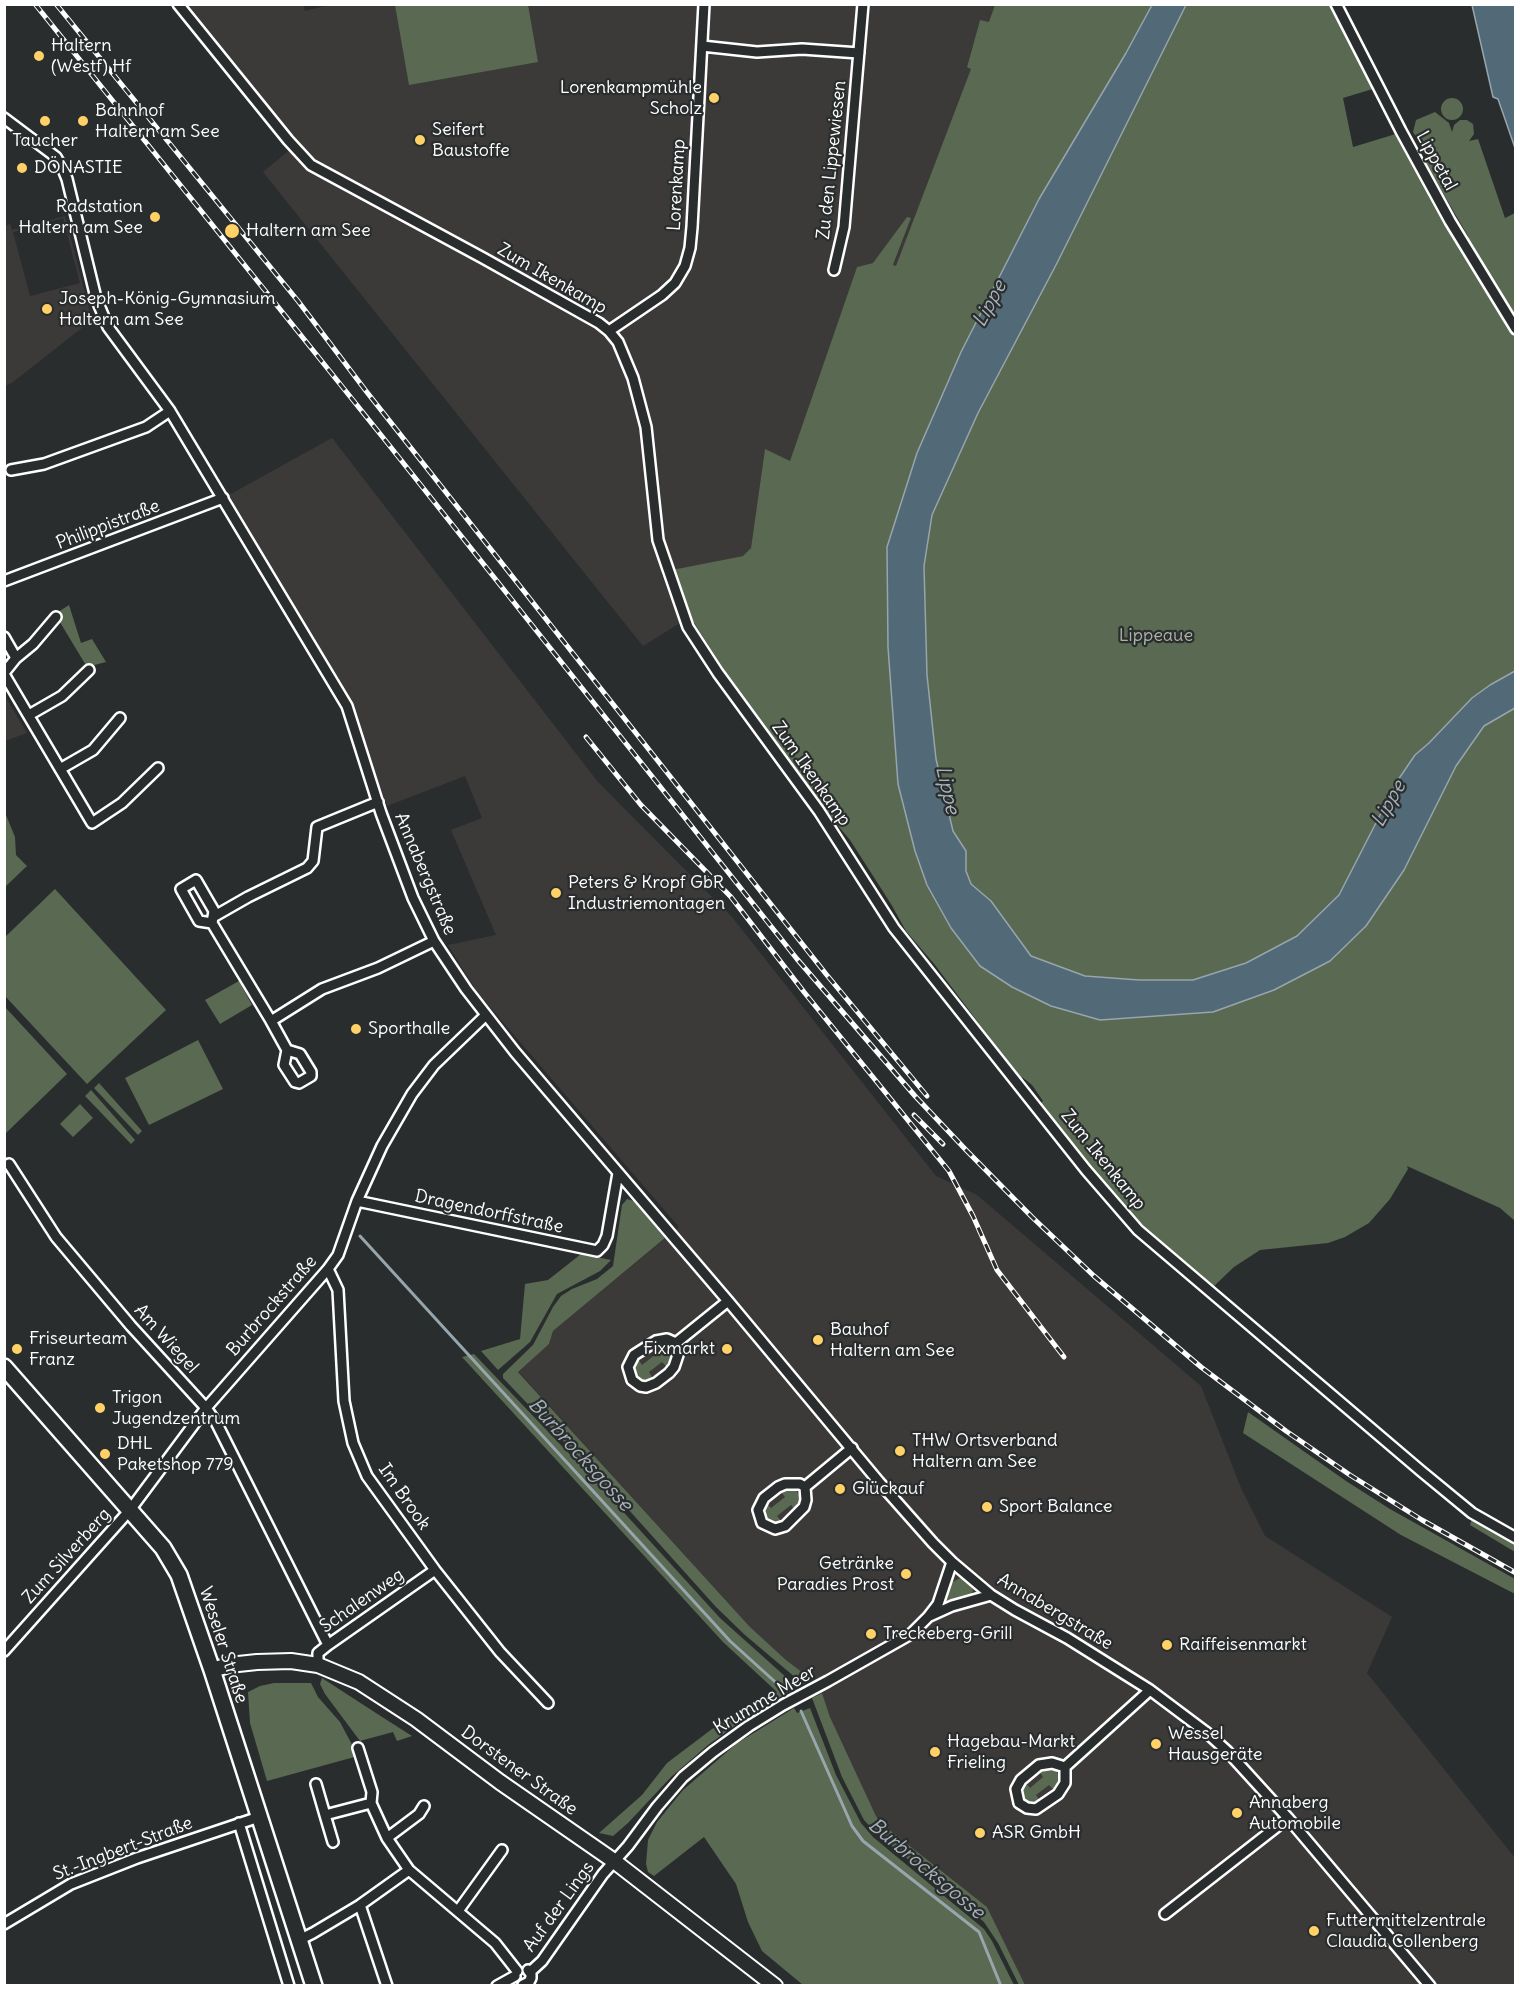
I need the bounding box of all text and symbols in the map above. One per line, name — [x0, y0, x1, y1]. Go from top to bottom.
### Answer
place label: Haltern (Westf) Hf — [51, 35, 131, 78]
marker: Haltern (Westf) Hf — [32, 49, 46, 63]
place label: Lorenkampmühle Scholz — [560, 77, 702, 119]
street label: Zu den Lippewiesen — [813, 79, 851, 241]
marker: Lorenkampmühle Scholz — [707, 91, 721, 105]
place label: Bahnhof Haltern am See — [95, 100, 220, 142]
marker: Taucher — [38, 114, 52, 128]
marker: Bahnhof Haltern am See — [76, 114, 90, 128]
place label: Seifert Baustoffe — [432, 119, 510, 162]
street label: Lippetal — [1411, 128, 1461, 194]
place label: Taucher — [12, 130, 78, 152]
marker: Seifert Baustoffe — [413, 133, 427, 147]
street label: Lorenkamp — [664, 138, 690, 232]
place label: DÖNASTIE — [34, 157, 123, 179]
marker: DÖNASTIE — [15, 161, 29, 175]
place label: Radstation Haltern am See — [18, 196, 143, 238]
marker: Radstation Haltern am See — [148, 210, 162, 224]
place label: Haltern am See — [246, 220, 371, 242]
marker: Haltern am See — [223, 222, 241, 240]
street label: Zum Ikenkamp — [493, 239, 611, 319]
water label: Lippe — [968, 277, 1012, 331]
place label: Joseph-König-Gymnasium Haltern am See — [59, 288, 276, 330]
marker: Joseph-König-Gymnasium Haltern am See — [40, 302, 54, 316]
street label: Philippistraße — [53, 495, 163, 555]
park label: Lippeaue — [1119, 625, 1193, 647]
street label: Zum Ikenkamp — [767, 718, 855, 830]
water label: Lippe — [930, 763, 964, 817]
water label: Lippe — [1367, 777, 1411, 831]
street label: Annabergstraße — [390, 810, 460, 938]
place label: Peters & Kropf GbR Industriemontagen — [568, 872, 725, 914]
marker: Peters & Kropf GbR Industriemontagen — [549, 886, 563, 900]
place label: Sporthalle — [368, 1018, 450, 1040]
marker: Sporthalle — [349, 1022, 363, 1036]
street label: Zum Ikenkamp — [1056, 1105, 1150, 1215]
street label: Dragendorffstraße — [413, 1186, 565, 1238]
street label: Burbrockstraße — [222, 1251, 322, 1361]
street label: Am Wiegel — [129, 1300, 203, 1378]
place label: Bauhof Haltern am See — [830, 1319, 955, 1362]
place label: Friseurteam Franz — [29, 1328, 127, 1370]
marker: Bauhof Haltern am See — [811, 1333, 825, 1347]
place label: Fixmarkt — [643, 1338, 715, 1360]
marker: Friseurteam Franz — [10, 1342, 24, 1356]
marker: Fixmarkt — [720, 1342, 734, 1356]
place label: Trigon Jugendzentrum — [112, 1387, 240, 1430]
water label: Burbrocksgosse — [523, 1393, 637, 1517]
marker: Trigon Jugendzentrum — [93, 1401, 107, 1415]
place label: THW Ortsverband Haltern am See — [912, 1430, 1058, 1472]
place label: DHL Paketshop 779 — [117, 1433, 234, 1476]
marker: THW Ortsverband Haltern am See — [893, 1444, 907, 1458]
marker: DHL Paketshop 779 — [98, 1447, 112, 1461]
street label: Im Brook — [373, 1460, 435, 1534]
place label: Glückauf — [852, 1478, 924, 1500]
marker: Glückauf — [833, 1482, 847, 1496]
place label: Sport Balance — [999, 1496, 1112, 1518]
marker: Sport Balance — [980, 1500, 994, 1514]
street label: Zum Silverberg — [18, 1504, 116, 1608]
place label: Getränke Paradies Prost — [777, 1553, 894, 1596]
street label: Schalenweg — [316, 1564, 408, 1638]
marker: Getränke Paradies Prost — [899, 1567, 913, 1581]
street label: Annabergstraße — [993, 1569, 1117, 1655]
street label: Weseler Straße — [194, 1584, 252, 1706]
place label: Treckeberg-Grill — [883, 1623, 1012, 1645]
marker: Treckeberg-Grill — [864, 1627, 878, 1641]
place label: Raiffeisenmarkt — [1179, 1634, 1307, 1656]
marker: Raiffeisenmarkt — [1160, 1638, 1174, 1652]
street label: Krumme Meer — [710, 1661, 820, 1739]
street label: Dorstener Straße — [457, 1722, 581, 1820]
place label: Wessel Hausgeräte — [1168, 1723, 1263, 1766]
place label: Hagebau-Markt Frieling — [947, 1731, 1075, 1774]
marker: Wessel Hausgeräte — [1149, 1737, 1163, 1751]
marker: Hagebau-Markt Frieling — [928, 1745, 942, 1759]
place label: Annaberg Automobile — [1249, 1792, 1341, 1834]
marker: Annaberg Automobile — [1230, 1806, 1244, 1820]
street label: St.-Ingbert-Straße — [50, 1813, 196, 1885]
water label: Burbrocksgosse — [863, 1814, 989, 1924]
place label: ASR GmbH — [992, 1822, 1081, 1844]
marker: ASR GmbH — [973, 1826, 987, 1840]
street label: Auf der Lings — [519, 1858, 599, 1956]
place label: Futtermittelzentrale Claudia Collenberg — [1326, 1910, 1486, 1952]
marker: Futtermittelzentrale Claudia Collenberg — [1307, 1924, 1321, 1938]

